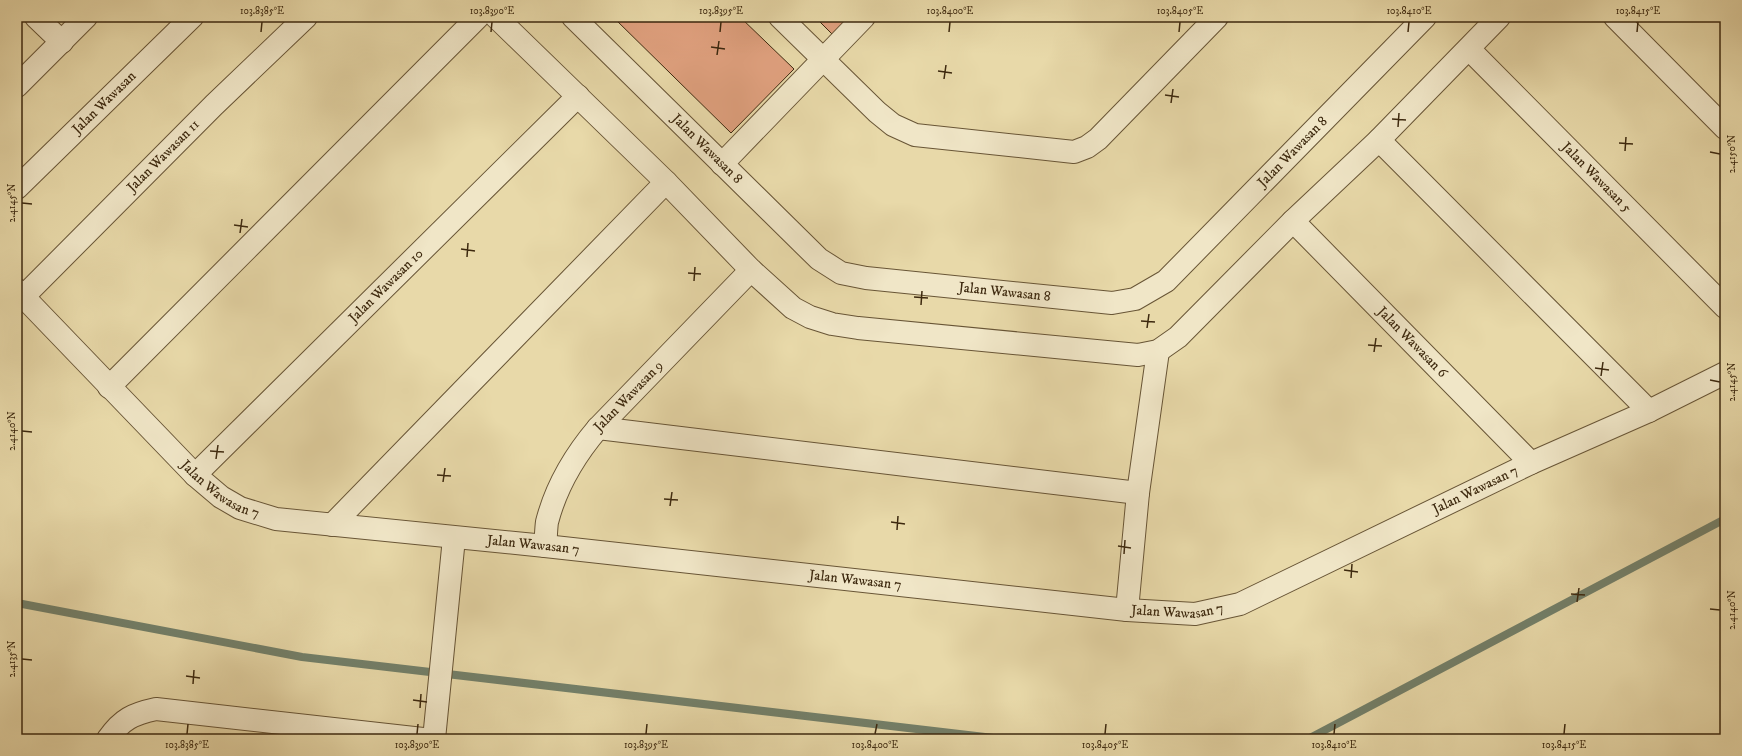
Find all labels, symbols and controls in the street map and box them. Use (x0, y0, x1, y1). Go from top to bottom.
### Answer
text: 103.8385°E (240, 5, 284, 17)
text: 103.8390°E (470, 5, 514, 17)
text: 103.8395°E (699, 5, 743, 17)
text: 103.8400°E (927, 5, 973, 17)
text: 103.8405°E (1157, 5, 1203, 17)
text: 103.8410°E (1386, 5, 1432, 17)
text: 103.8415°E (1616, 5, 1660, 17)
street label: Jalan Wawasan (67, 67, 141, 139)
street label: Jalan Wawasan 8 (666, 109, 746, 188)
street label: Jalan Wawasan 8 (1252, 113, 1332, 193)
street label: Jalan Wawasan 11 (122, 116, 204, 198)
text: 2.4150°N (1726, 135, 1738, 173)
street label: Jalan Wawasan 5 (1556, 137, 1635, 217)
text: 2.4145°N (6, 183, 18, 223)
street label: Jalan Wawasan 10 (344, 245, 427, 328)
street label: Jalan Wawasan 8 (956, 278, 1052, 306)
street label: Jalan Wawasan 6 (1372, 301, 1452, 382)
street label: Jalan Wawasan 9 (589, 357, 667, 437)
text: 2.4145°N (1726, 362, 1738, 402)
text: 2.4140°N (6, 411, 18, 451)
street label: Jalan Wawasan 7 (175, 455, 262, 522)
street label: Jalan Wawasan 7 (1428, 462, 1521, 519)
street label: Jalan Wawasan 7 (484, 531, 581, 559)
street label: Jalan Wawasan 7 (806, 566, 903, 594)
text: 2.4140°N (1726, 590, 1738, 630)
street label: Jalan Wawasan 7 (1129, 599, 1225, 623)
text: 2.4135°N (6, 640, 18, 678)
text: 103.8385°E (165, 739, 209, 751)
text: 103.8390°E (395, 739, 439, 751)
text: 103.8395°E (624, 739, 668, 751)
text: 103.8400°E (852, 739, 898, 751)
text: 103.8405°E (1082, 739, 1128, 751)
text: 103.8410°E (1311, 739, 1357, 751)
text: 103.8415°E (1542, 739, 1586, 751)

